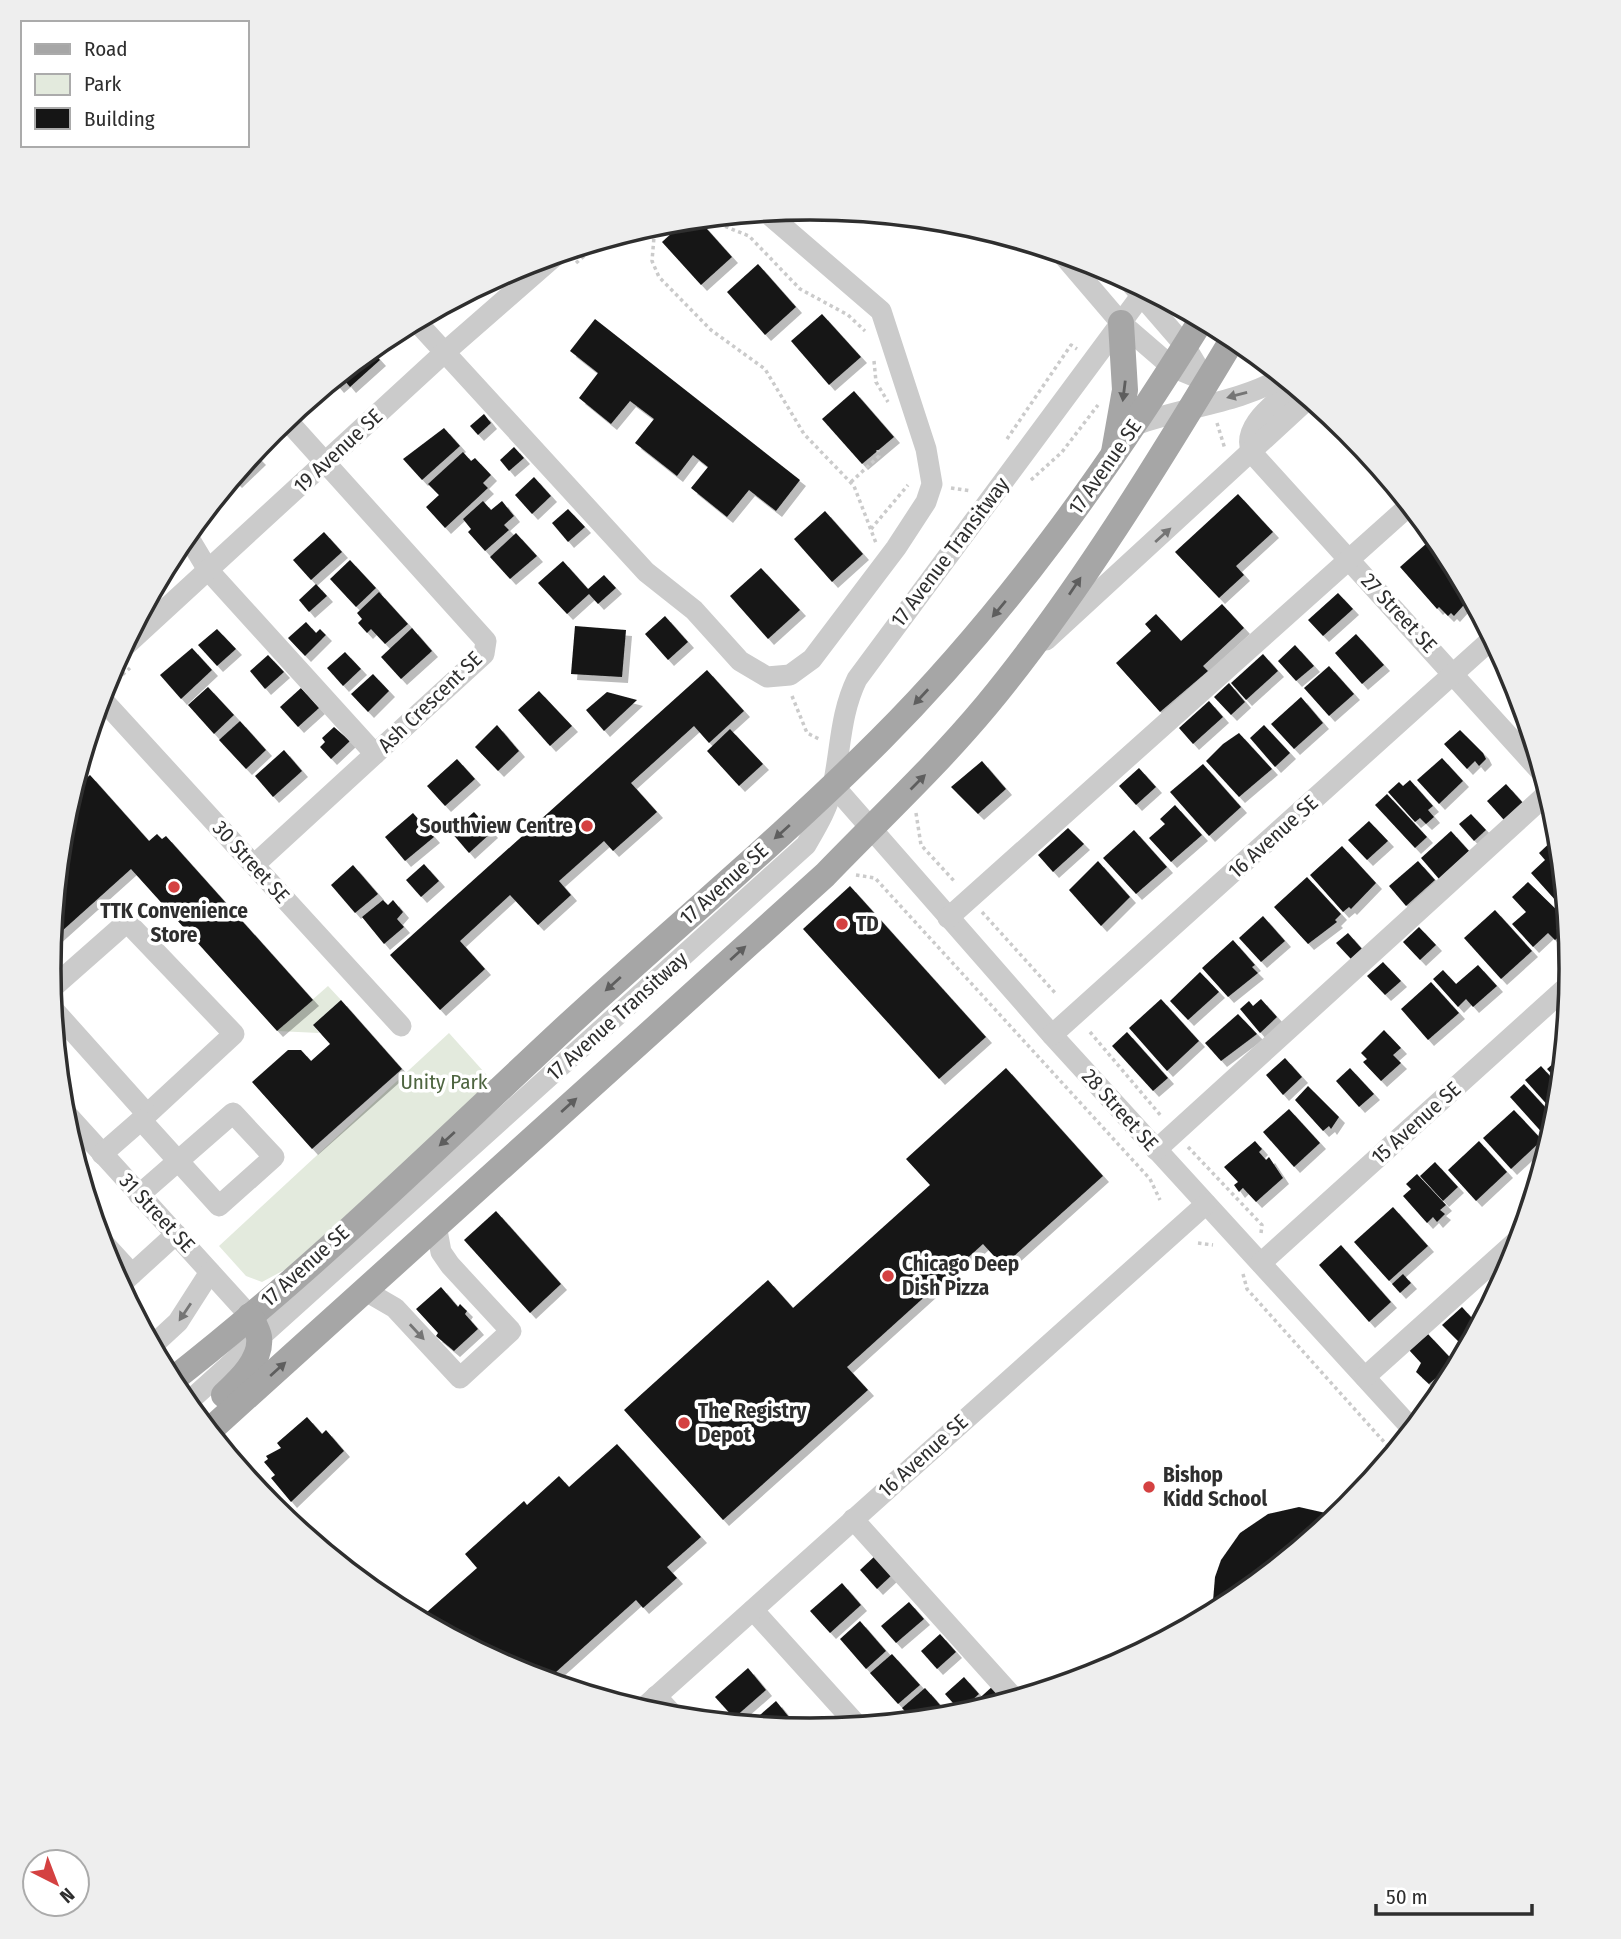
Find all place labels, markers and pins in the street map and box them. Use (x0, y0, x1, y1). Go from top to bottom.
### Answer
place label: Southview Centre (420, 813, 573, 839)
marker: Southview Centre (579, 818, 595, 834)
marker: TTK Convenience Store (166, 879, 182, 895)
place label: TTK Convenience Store (100, 898, 248, 948)
place label: TD (856, 911, 879, 937)
marker: TD (834, 916, 850, 932)
place label: Chicago Deep Dish Pizza (902, 1251, 1019, 1301)
marker: Chicago Deep Dish Pizza (880, 1268, 896, 1284)
place label: The Registry Depot (698, 1398, 808, 1448)
marker: The Registry Depot (676, 1415, 692, 1431)
place label: Bishop Kidd School (1163, 1462, 1267, 1512)
marker: Bishop Kidd School (1141, 1479, 1157, 1495)

